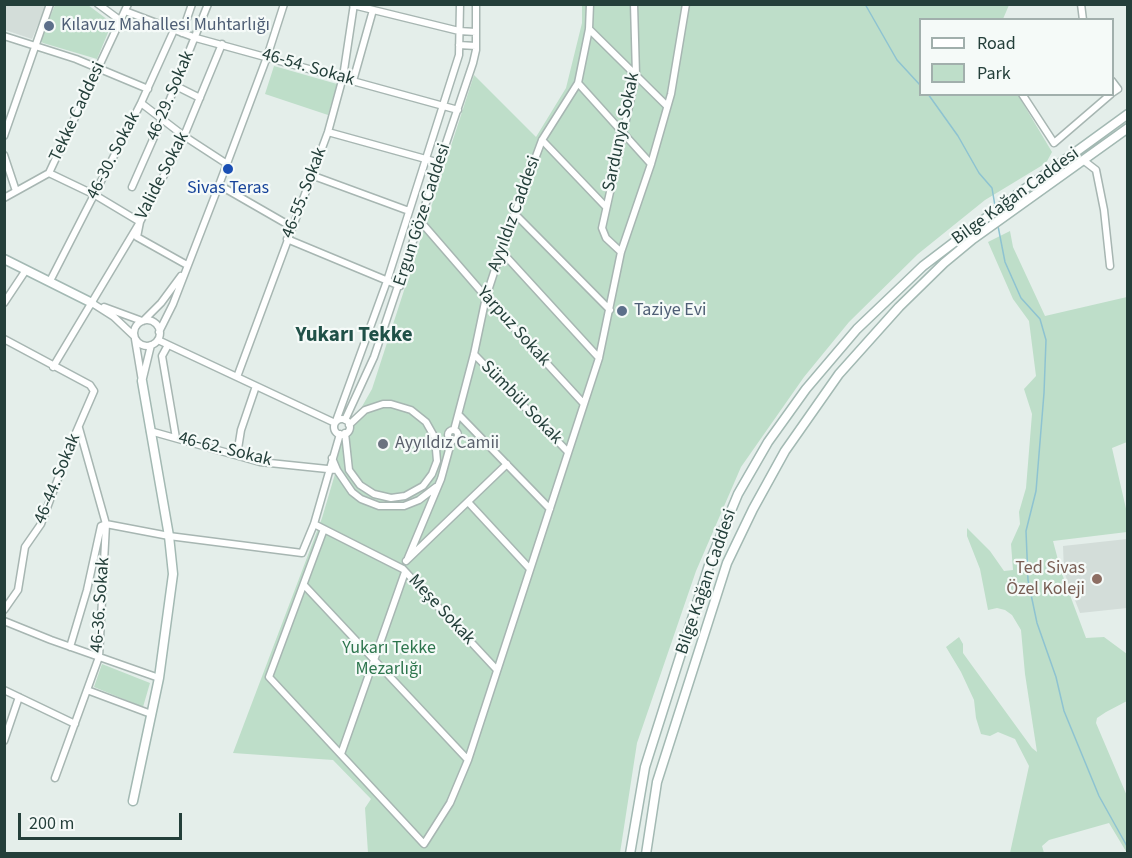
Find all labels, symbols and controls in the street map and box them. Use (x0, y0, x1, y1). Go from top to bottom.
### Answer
place label: Kılavuz Mahallesi Muhtarlığı (61, 15, 270, 37)
legend (919, 18, 1114, 96)
marker: Kılavuz Mahallesi Muhtarlığı (42, 19, 56, 33)
text: Road (977, 31, 1016, 56)
street label: 46-54. Sokak (259, 44, 357, 92)
street label: 46-29. Sokak (142, 48, 200, 144)
street label: Tekke Caddesi (45, 59, 111, 165)
text: Park (977, 61, 1011, 86)
street label: Sardunya Sokak (599, 70, 645, 194)
street label: 46-30. Sokak (83, 109, 145, 203)
street label: Valide Sokak (132, 129, 194, 223)
street label: Ergun Göze Caddesi (390, 141, 456, 289)
street label: Bilge Kağan Caddesi (948, 144, 1084, 250)
street label: 46-55. Sokak (278, 145, 332, 241)
street label: Ayyıldız Caddesi (484, 153, 546, 275)
marker: Sivas Teras (221, 162, 235, 176)
place label: Sivas Teras (187, 178, 269, 200)
street label: Yarpuz Sokak (472, 283, 554, 371)
place label: Taziye Evi (634, 300, 706, 322)
marker: Taziye Evi (615, 304, 629, 318)
district label: Yukarı Tekke (295, 323, 413, 349)
street label: Sümbül Sokak (476, 357, 566, 449)
street label: 46-62. Sokak (176, 428, 274, 472)
street label: 46-44. Sokak (30, 431, 86, 527)
place label: Ayyıldız Camii (395, 433, 499, 455)
marker: Ayyıldız Camii (376, 437, 390, 451)
street label: Bilge Kağan Caddesi (672, 507, 742, 657)
street label: 46-36. Sokak (87, 557, 115, 653)
place label: Ted Sivas Özel Koleji (1006, 558, 1085, 600)
street label: Meşe Sokak (403, 570, 479, 650)
marker: Ted Sivas Özel Koleji (1090, 572, 1104, 586)
park label: Yukarı Tekke Mezarlığı (342, 638, 436, 680)
scale bar (21, 801, 184, 839)
text: 200 m (29, 811, 74, 836)

